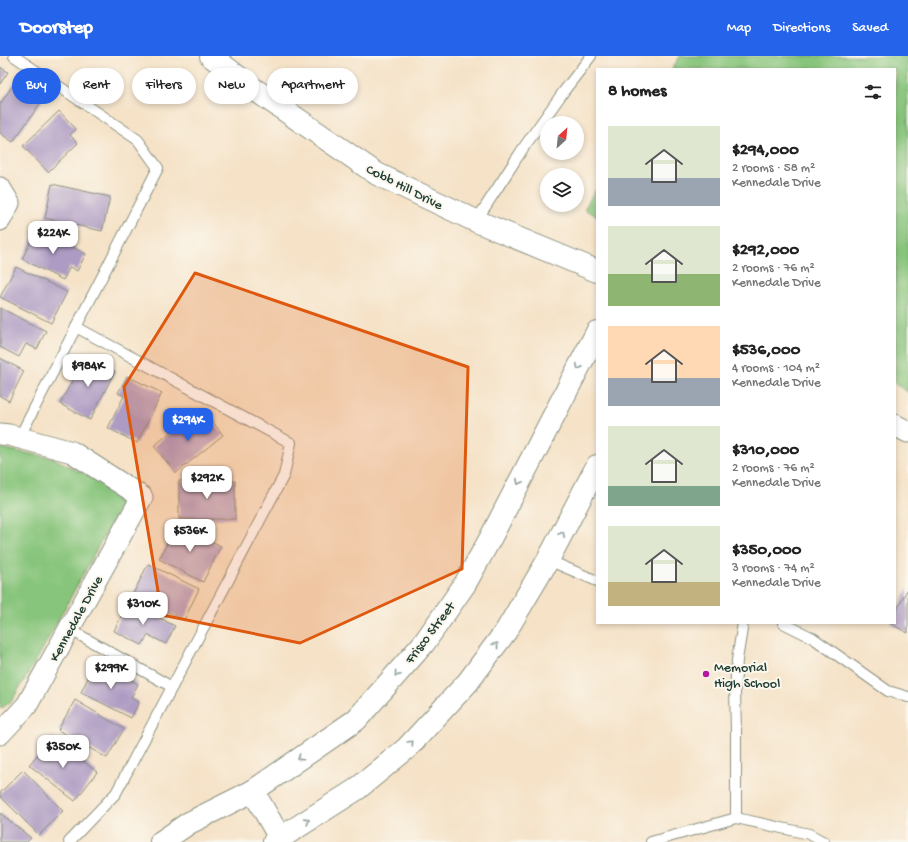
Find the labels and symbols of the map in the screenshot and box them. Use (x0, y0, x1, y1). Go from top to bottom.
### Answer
north arrow (540, 116, 584, 160)
street label: Cobb Hill Drive (363, 162, 446, 215)
pin: $224K (25, 221, 81, 255)
pin: $984K (60, 354, 116, 388)
one-way arrow (576, 362, 584, 370)
pin: $294K (160, 408, 216, 442)
pin: $292K (179, 466, 235, 500)
one-way arrow (517, 478, 524, 485)
pin: $536K (162, 519, 218, 553)
one-way arrow (557, 531, 565, 538)
street label: Kennedale Drive (47, 573, 108, 665)
pin: $310K (115, 592, 171, 626)
street label: Frisco Street (402, 598, 461, 669)
one-way arrow (491, 643, 498, 650)
pin: $299K (83, 656, 139, 690)
place label: Memorial High School (714, 660, 780, 693)
one-way arrow (395, 669, 402, 676)
marker: Memorial High School (701, 669, 711, 679)
pin: $350K (35, 735, 91, 769)
one-way arrow (406, 740, 413, 748)
one-way arrow (297, 754, 304, 761)
one-way arrow (303, 818, 310, 826)

